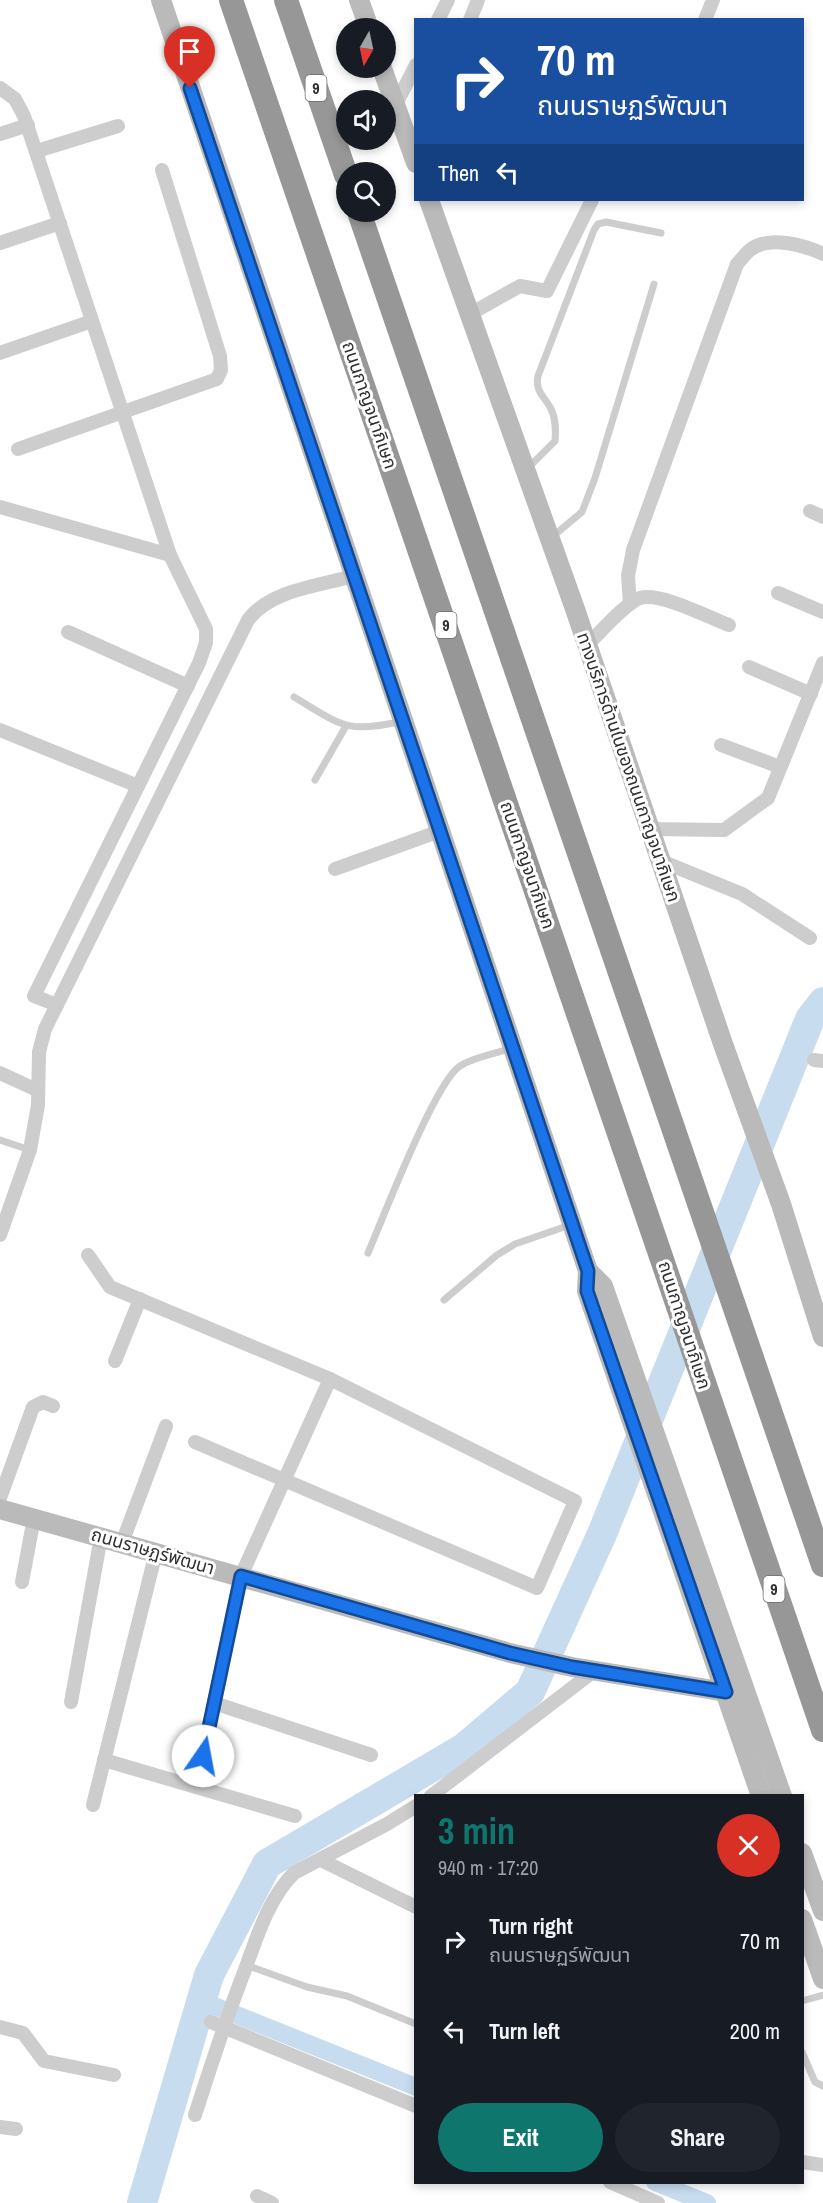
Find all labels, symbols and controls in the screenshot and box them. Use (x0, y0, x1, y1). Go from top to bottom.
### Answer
north arrow (336, 18, 396, 78)
map controls (336, 18, 396, 222)
pin (164, 26, 215, 88)
text: 70 m (537, 32, 616, 88)
icon: arrive (173, 35, 206, 68)
icon: right (438, 42, 516, 120)
road number: 9 (306, 75, 326, 101)
text: ถนนราษฏร์พัฒนา (537, 87, 728, 123)
button: sound (336, 90, 396, 150)
icon: left (491, 156, 524, 189)
text: Then (438, 158, 479, 188)
button: search (336, 162, 396, 222)
street label: ถนนกาญจนาภิเษก (336, 338, 404, 472)
road number: 9 (436, 612, 456, 638)
street label: ทางบริการด้านในของถนนกาญจนาภิเษก (571, 629, 687, 905)
street label: ถนนกาญจนาภิเษก (494, 798, 562, 932)
street label: ถนนกาญจนาภิเษก (652, 1258, 718, 1392)
street label: ถนนราษฏร์พัฒนา (88, 1521, 218, 1581)
road number: 9 (764, 1576, 784, 1602)
position arrow (171, 1724, 235, 1788)
text: 3 min (438, 1807, 515, 1855)
button: close (717, 1814, 780, 1877)
text: 940 m · 17:20 (438, 1854, 538, 1881)
text: Turn right (489, 1911, 573, 1941)
icon: right (438, 1925, 471, 1958)
text: 70 m (740, 1926, 780, 1956)
text: ถนนราษฏร์พัฒนา (489, 1941, 630, 1968)
icon: left (438, 2015, 471, 2048)
text: Turn left (489, 2016, 560, 2046)
text: 200 m (730, 2016, 780, 2046)
button: Exit (438, 2103, 603, 2172)
button: Share (615, 2103, 780, 2172)

